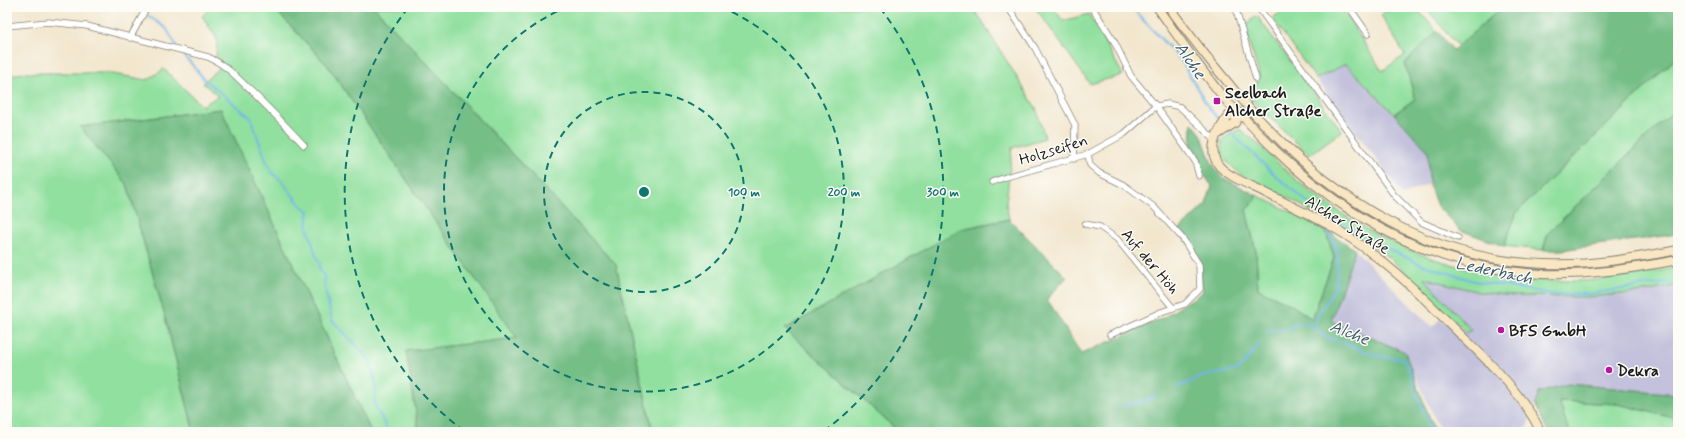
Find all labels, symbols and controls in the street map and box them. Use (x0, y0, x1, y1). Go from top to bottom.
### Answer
water label: Alche (1170, 38, 1211, 84)
place label: Seelbach Alcher Straße (1225, 83, 1321, 122)
marker: Seelbach Alcher Straße (1212, 96, 1222, 106)
street label: Holzseifen (1016, 130, 1090, 171)
centre of rings (637, 185, 651, 199)
text: 100 m (728, 185, 761, 201)
text: 200 m (828, 185, 861, 201)
text: 300 m (927, 185, 960, 201)
street label: Alcher Straße (1301, 191, 1394, 260)
street label: Auf der Höh (1116, 225, 1184, 299)
water label: Lederbach (1453, 252, 1535, 290)
water label: Alche (1327, 315, 1373, 351)
place label: BFS GmbH (1509, 321, 1587, 342)
marker: BFS GmbH (1496, 325, 1506, 335)
place label: Dekra (1617, 361, 1659, 382)
marker: Dekra (1604, 365, 1614, 375)

